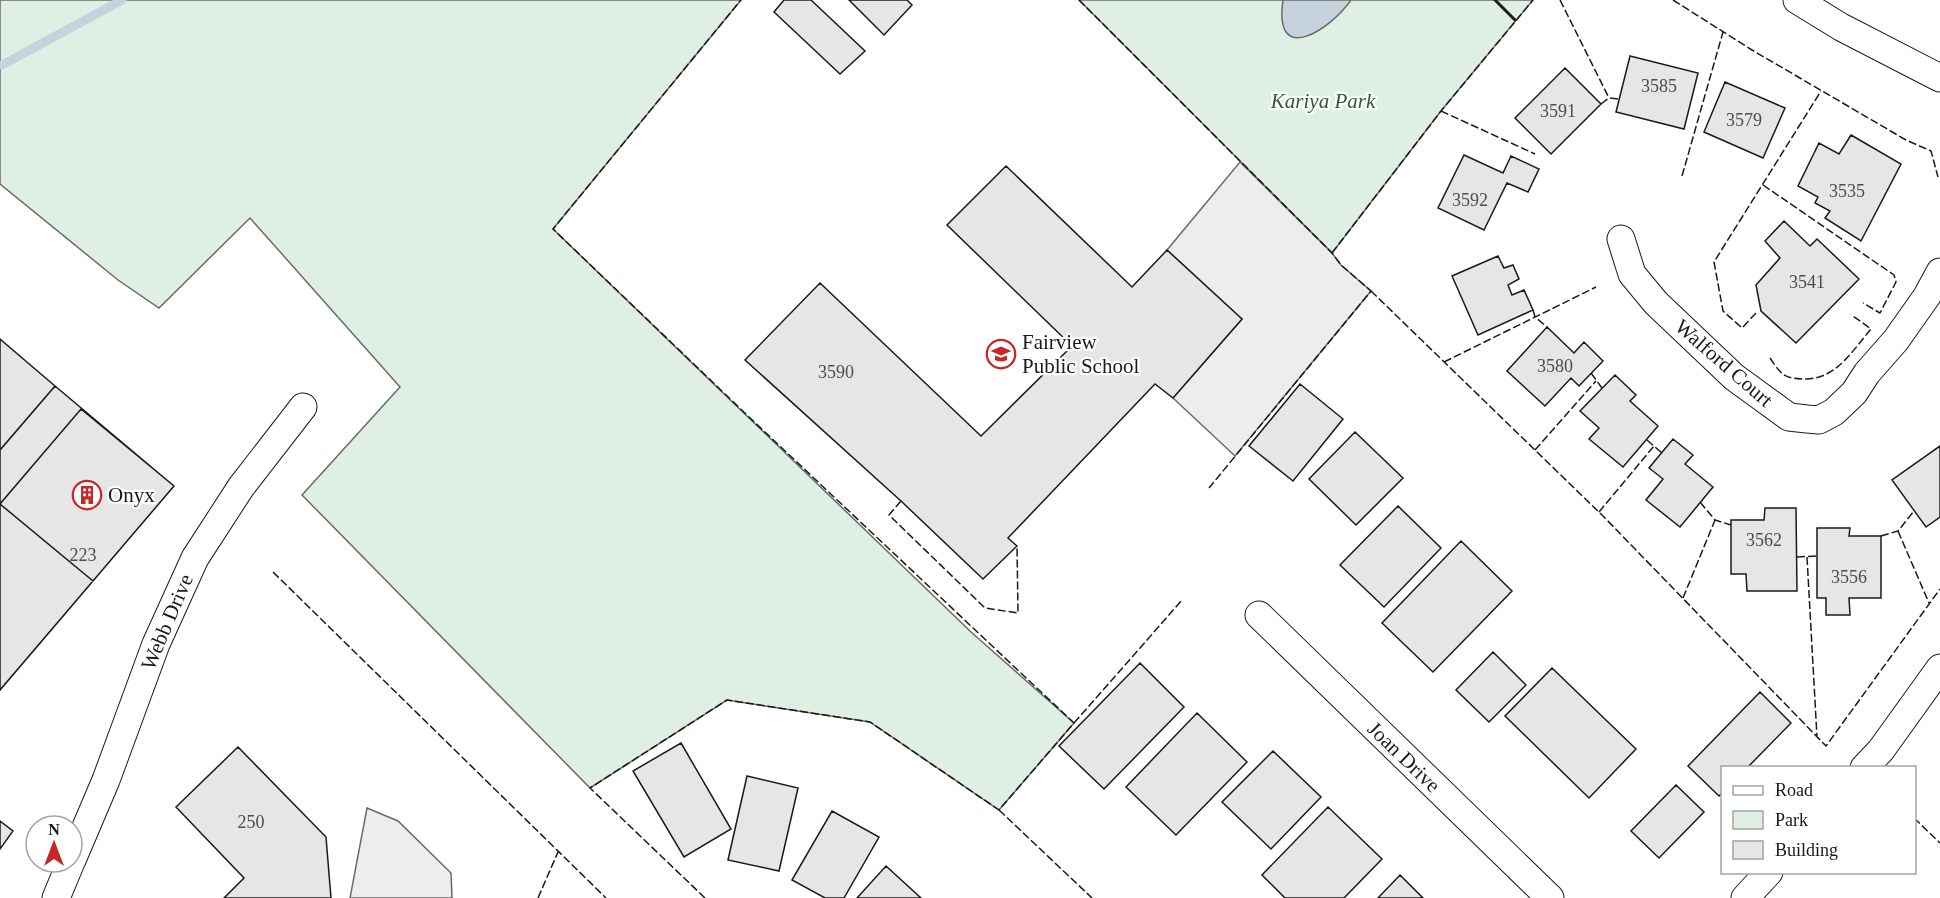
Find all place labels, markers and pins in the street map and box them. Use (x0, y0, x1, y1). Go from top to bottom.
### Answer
place label: Fairview Public School (1022, 330, 1139, 378)
school or university icon: Fairview Public School (985, 338, 1017, 370)
building icon: Onyx (71, 479, 103, 511)
place label: Onyx (108, 483, 155, 507)

